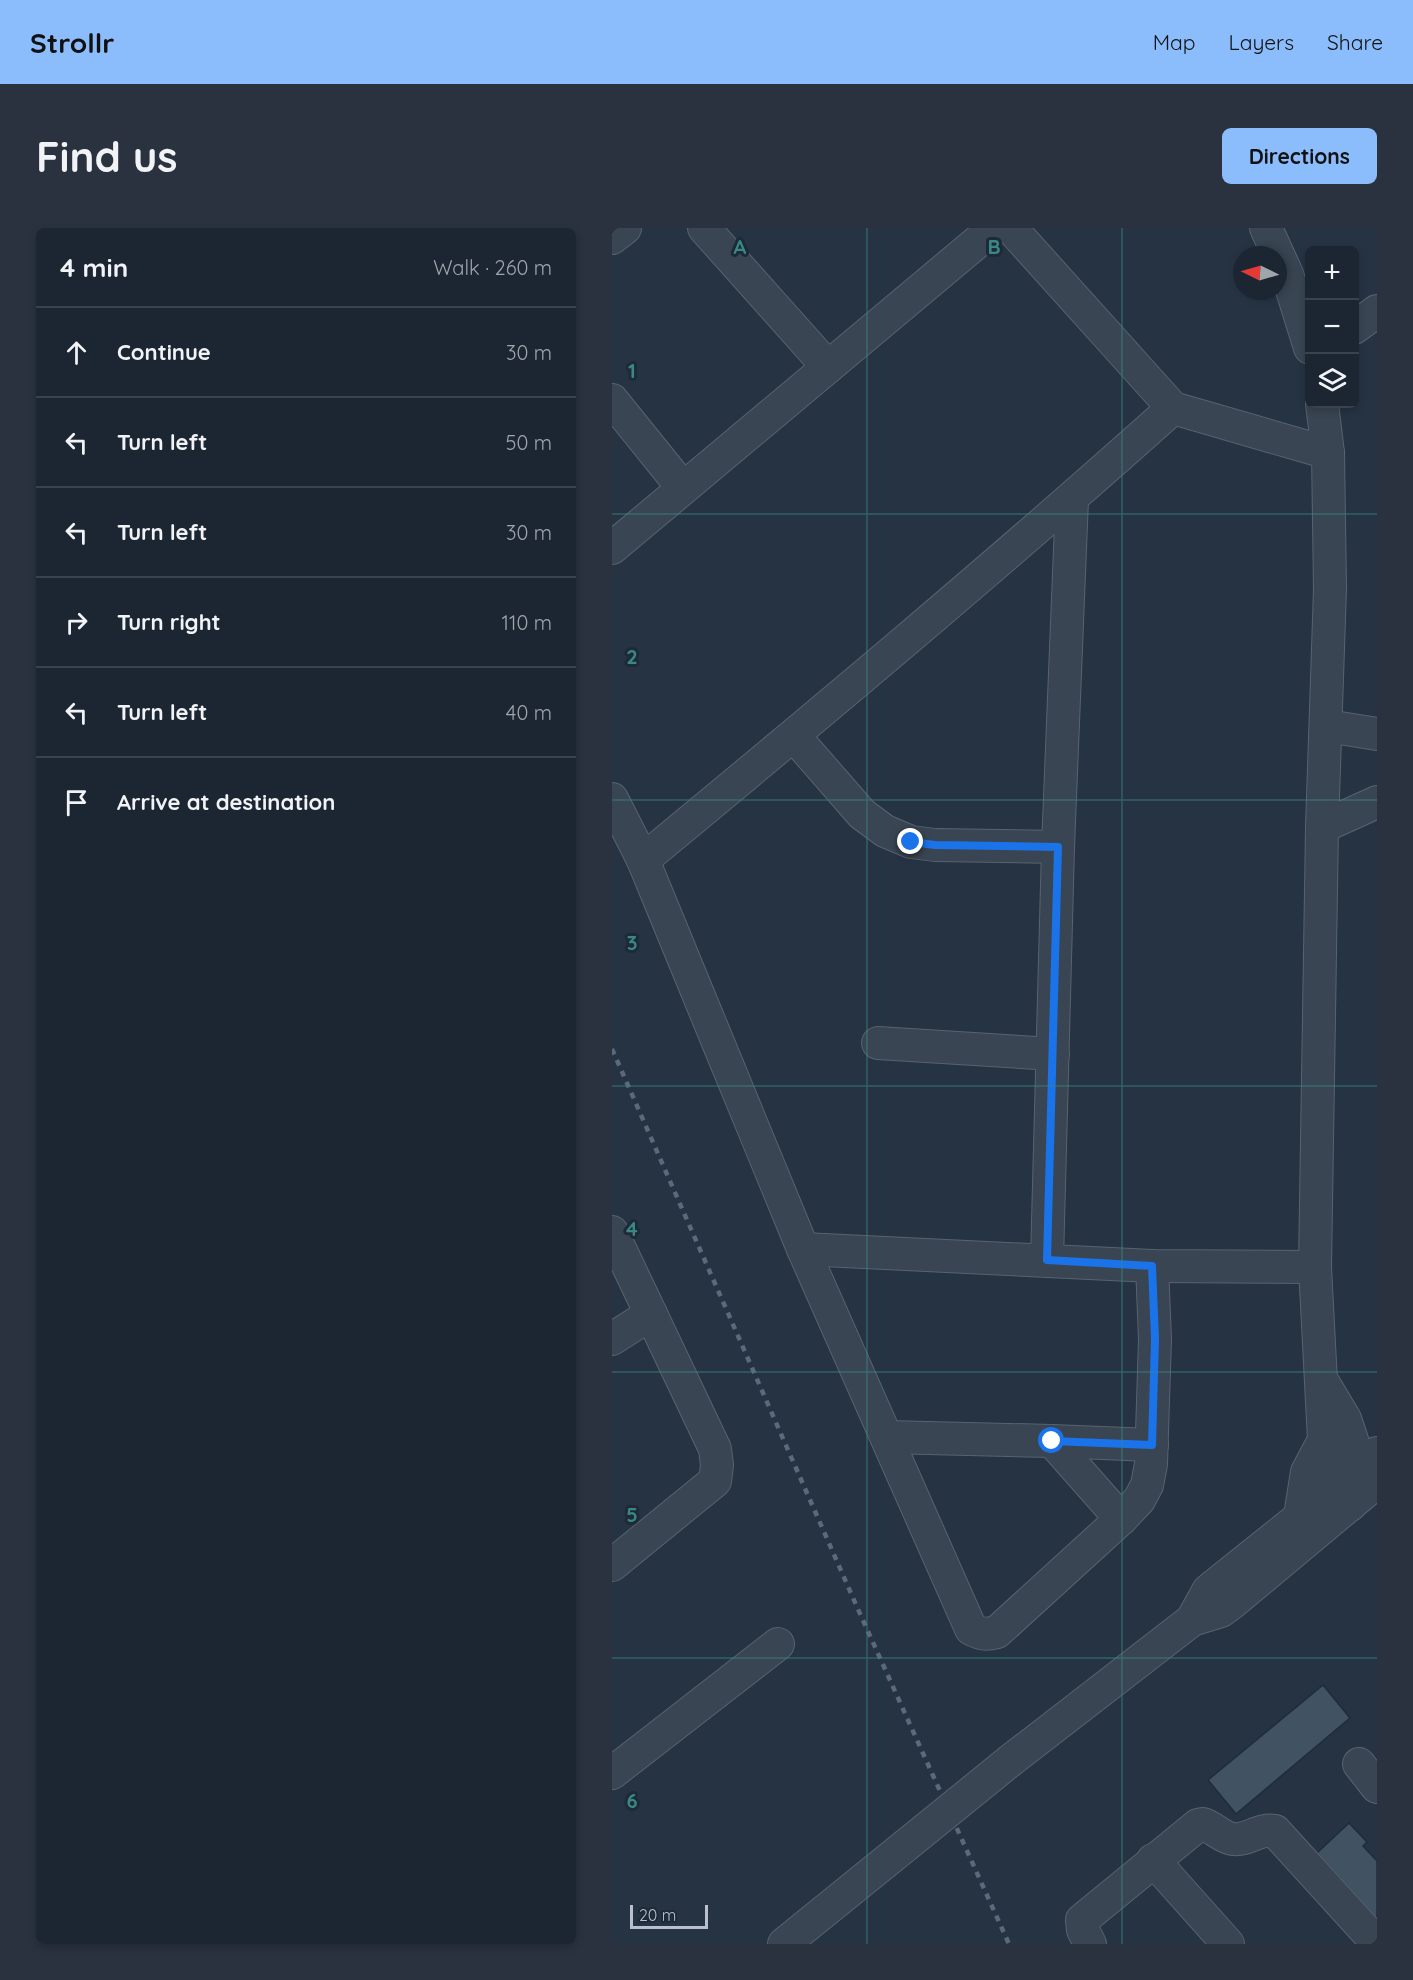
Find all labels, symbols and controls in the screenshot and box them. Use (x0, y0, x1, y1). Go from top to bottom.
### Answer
text: Strollr (30, 25, 114, 60)
text: Map (1153, 29, 1196, 55)
text: Layers (1229, 29, 1294, 55)
text: Share (1327, 29, 1383, 55)
button: Directions (1222, 128, 1377, 184)
text: Find us (36, 130, 178, 183)
text: A (734, 234, 747, 259)
text: B (987, 234, 1001, 259)
north arrow (1233, 246, 1287, 300)
map controls (1305, 246, 1359, 408)
button: + (1305, 246, 1359, 300)
text: 4 min (60, 251, 128, 284)
text: Walk · 260 m (433, 255, 552, 280)
button: − (1305, 300, 1359, 354)
icon: ahead (60, 336, 93, 369)
text: Continue (117, 338, 211, 366)
text: 30 m (506, 340, 552, 365)
button: layers (1305, 354, 1359, 408)
text: 1 (628, 358, 636, 383)
icon: left (60, 426, 93, 459)
text: Turn left (117, 428, 207, 456)
text: 50 m (506, 430, 552, 455)
icon: left (60, 516, 93, 549)
text: Turn left (117, 518, 207, 546)
text: 30 m (506, 520, 552, 545)
icon: right (60, 606, 93, 639)
text: Turn right (117, 608, 221, 636)
text: 110 m (502, 610, 552, 635)
text: 2 (626, 644, 638, 669)
icon: left (60, 696, 93, 729)
text: Turn left (117, 698, 207, 726)
text: 40 m (506, 700, 552, 725)
icon: arrive (60, 786, 93, 819)
text: Arrive at destination (117, 788, 335, 816)
route end (897, 828, 923, 854)
text: 3 (627, 930, 637, 955)
text: 4 (626, 1216, 638, 1241)
route start (1038, 1427, 1064, 1453)
text: 5 (626, 1502, 638, 1527)
text: 6 (626, 1788, 638, 1813)
scale bar (630, 1902, 708, 1930)
text: 20 m (639, 1905, 676, 1925)

